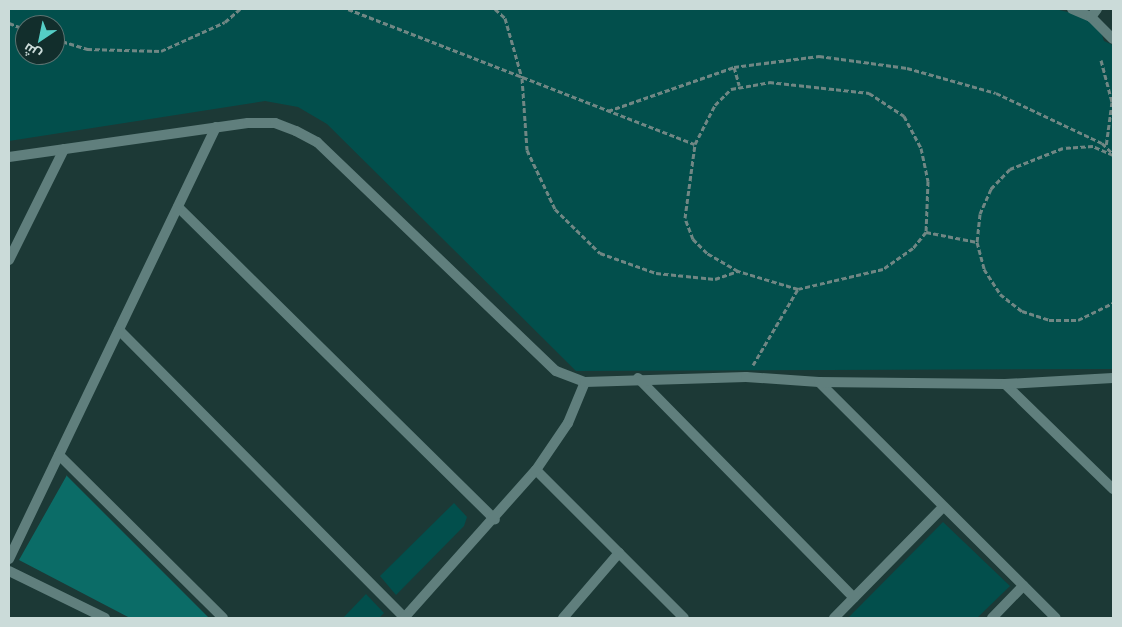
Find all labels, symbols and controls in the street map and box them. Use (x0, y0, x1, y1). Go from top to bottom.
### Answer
north arrow (15, 15, 65, 65)
text: ش (20, 40, 44, 63)

